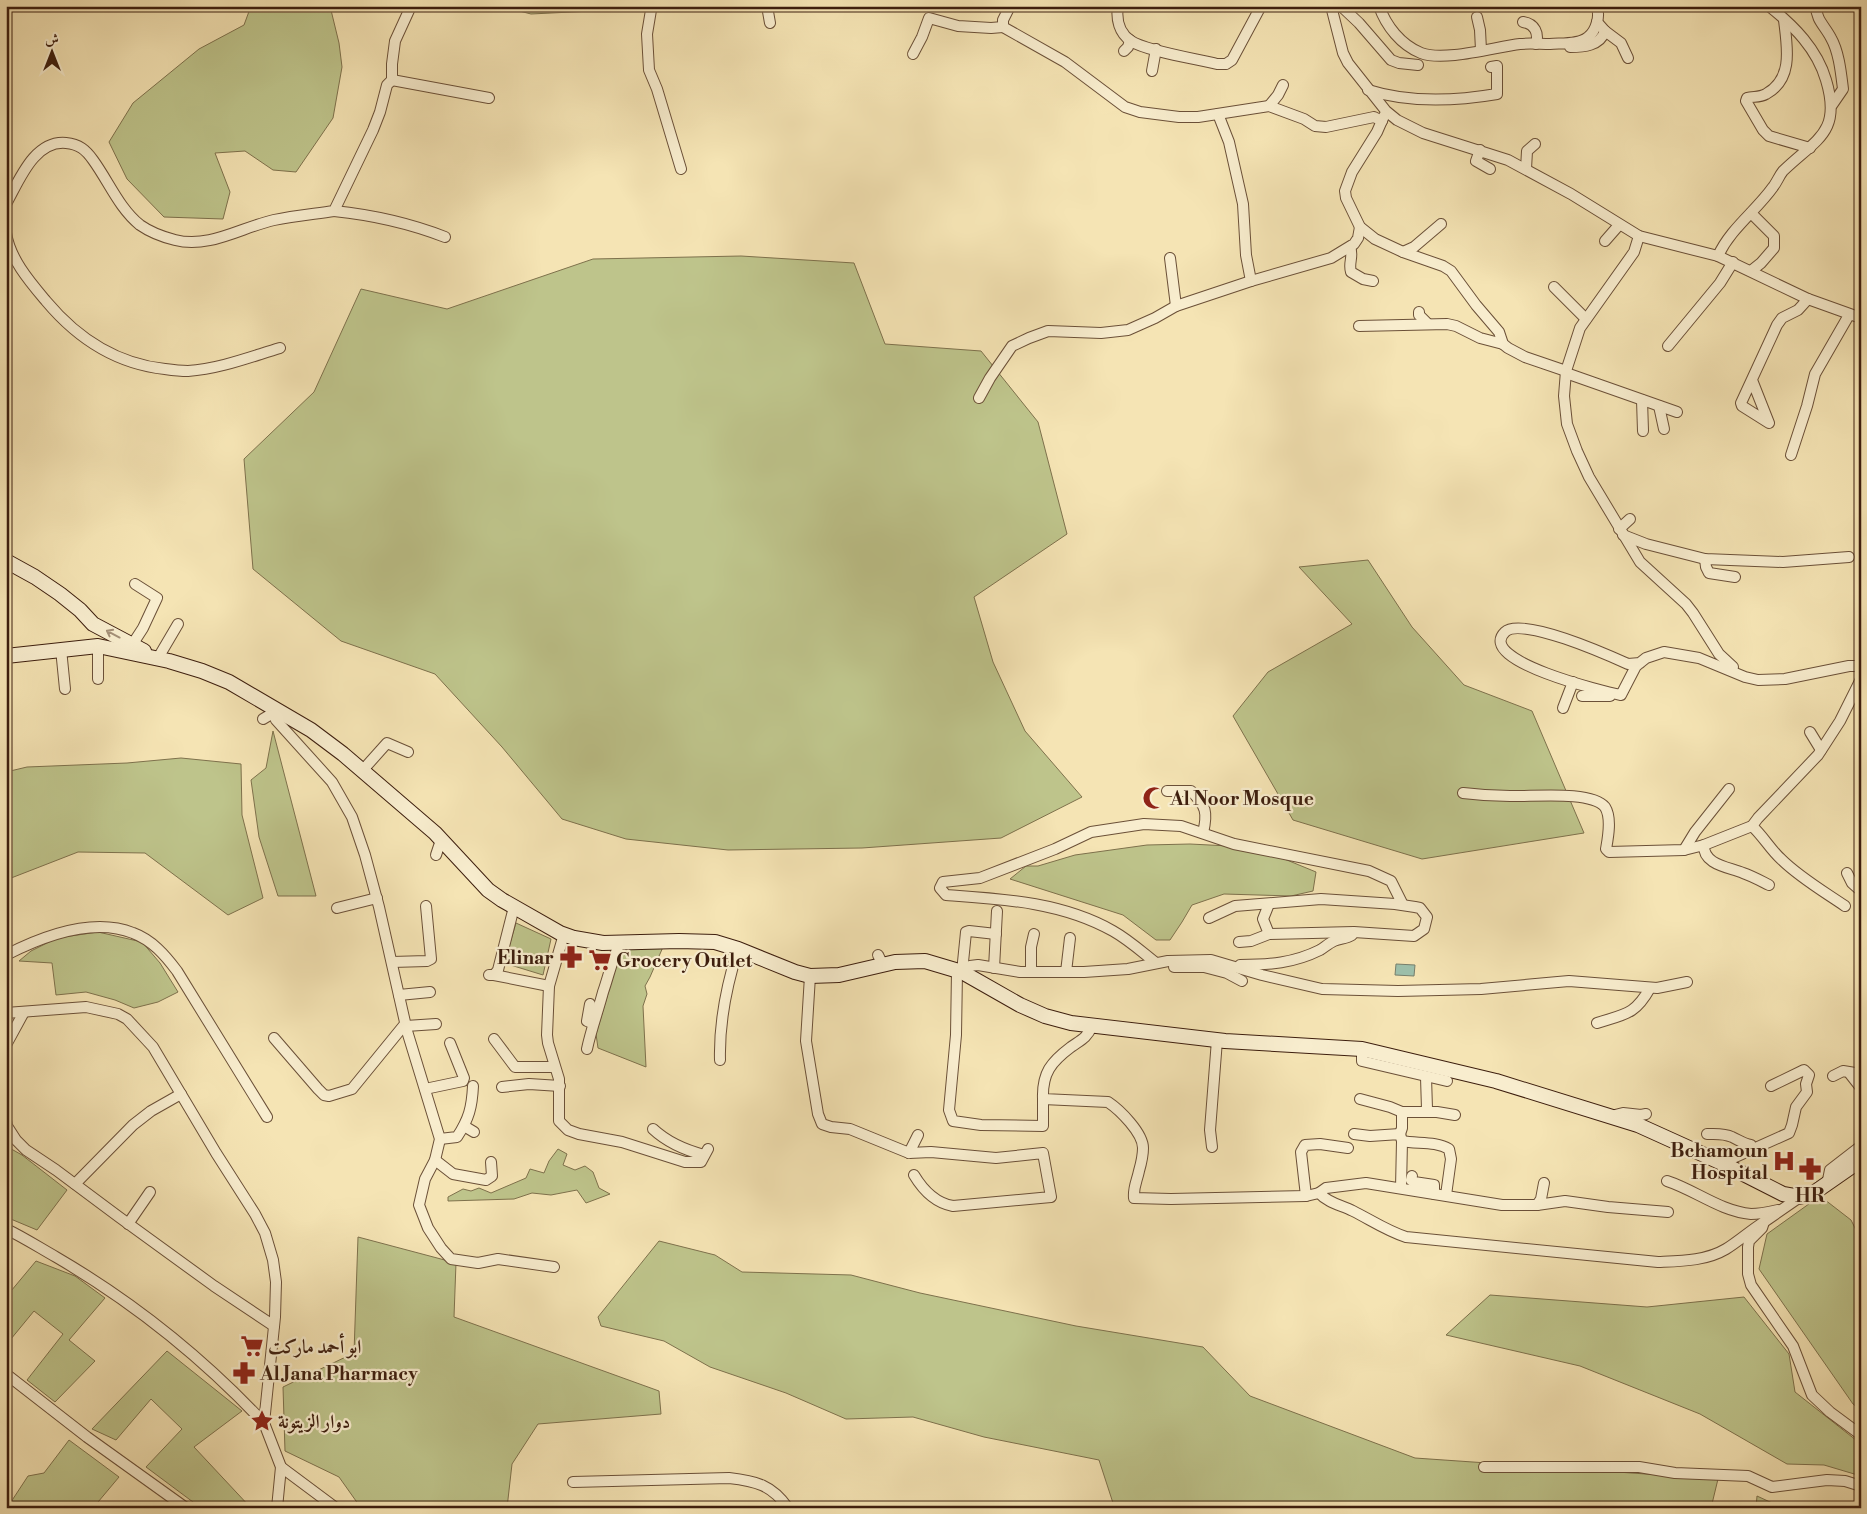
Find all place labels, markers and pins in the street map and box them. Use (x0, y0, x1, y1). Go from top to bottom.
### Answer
mosque icon: Al Noor Mosque (1141, 785, 1167, 811)
place label: Al Noor Mosque (1169, 787, 1314, 811)
pharmacy icon: Elinar (558, 944, 584, 970)
place label: Elinar (497, 946, 554, 970)
supermarket icon: Grocery Outlet (587, 947, 613, 973)
place label: Grocery Outlet (616, 949, 753, 973)
place label: Bchamoun Hospital (1670, 1139, 1768, 1185)
hospital icon: Bchamoun Hospital (1771, 1148, 1797, 1174)
pharmacy icon: HR (1797, 1156, 1823, 1182)
place label: HR (1795, 1184, 1826, 1208)
supermarket icon: ابو أحمد ماركت (239, 1333, 265, 1359)
place label: ابو أحمد ماركت (268, 1333, 361, 1359)
pharmacy icon: Al Jana Pharmacy (231, 1360, 257, 1386)
place label: Al Jana Pharmacy (259, 1362, 418, 1386)
place icon: دوار الزيتونة (249, 1408, 275, 1434)
place label: دوار الزيتونة (278, 1410, 350, 1434)

